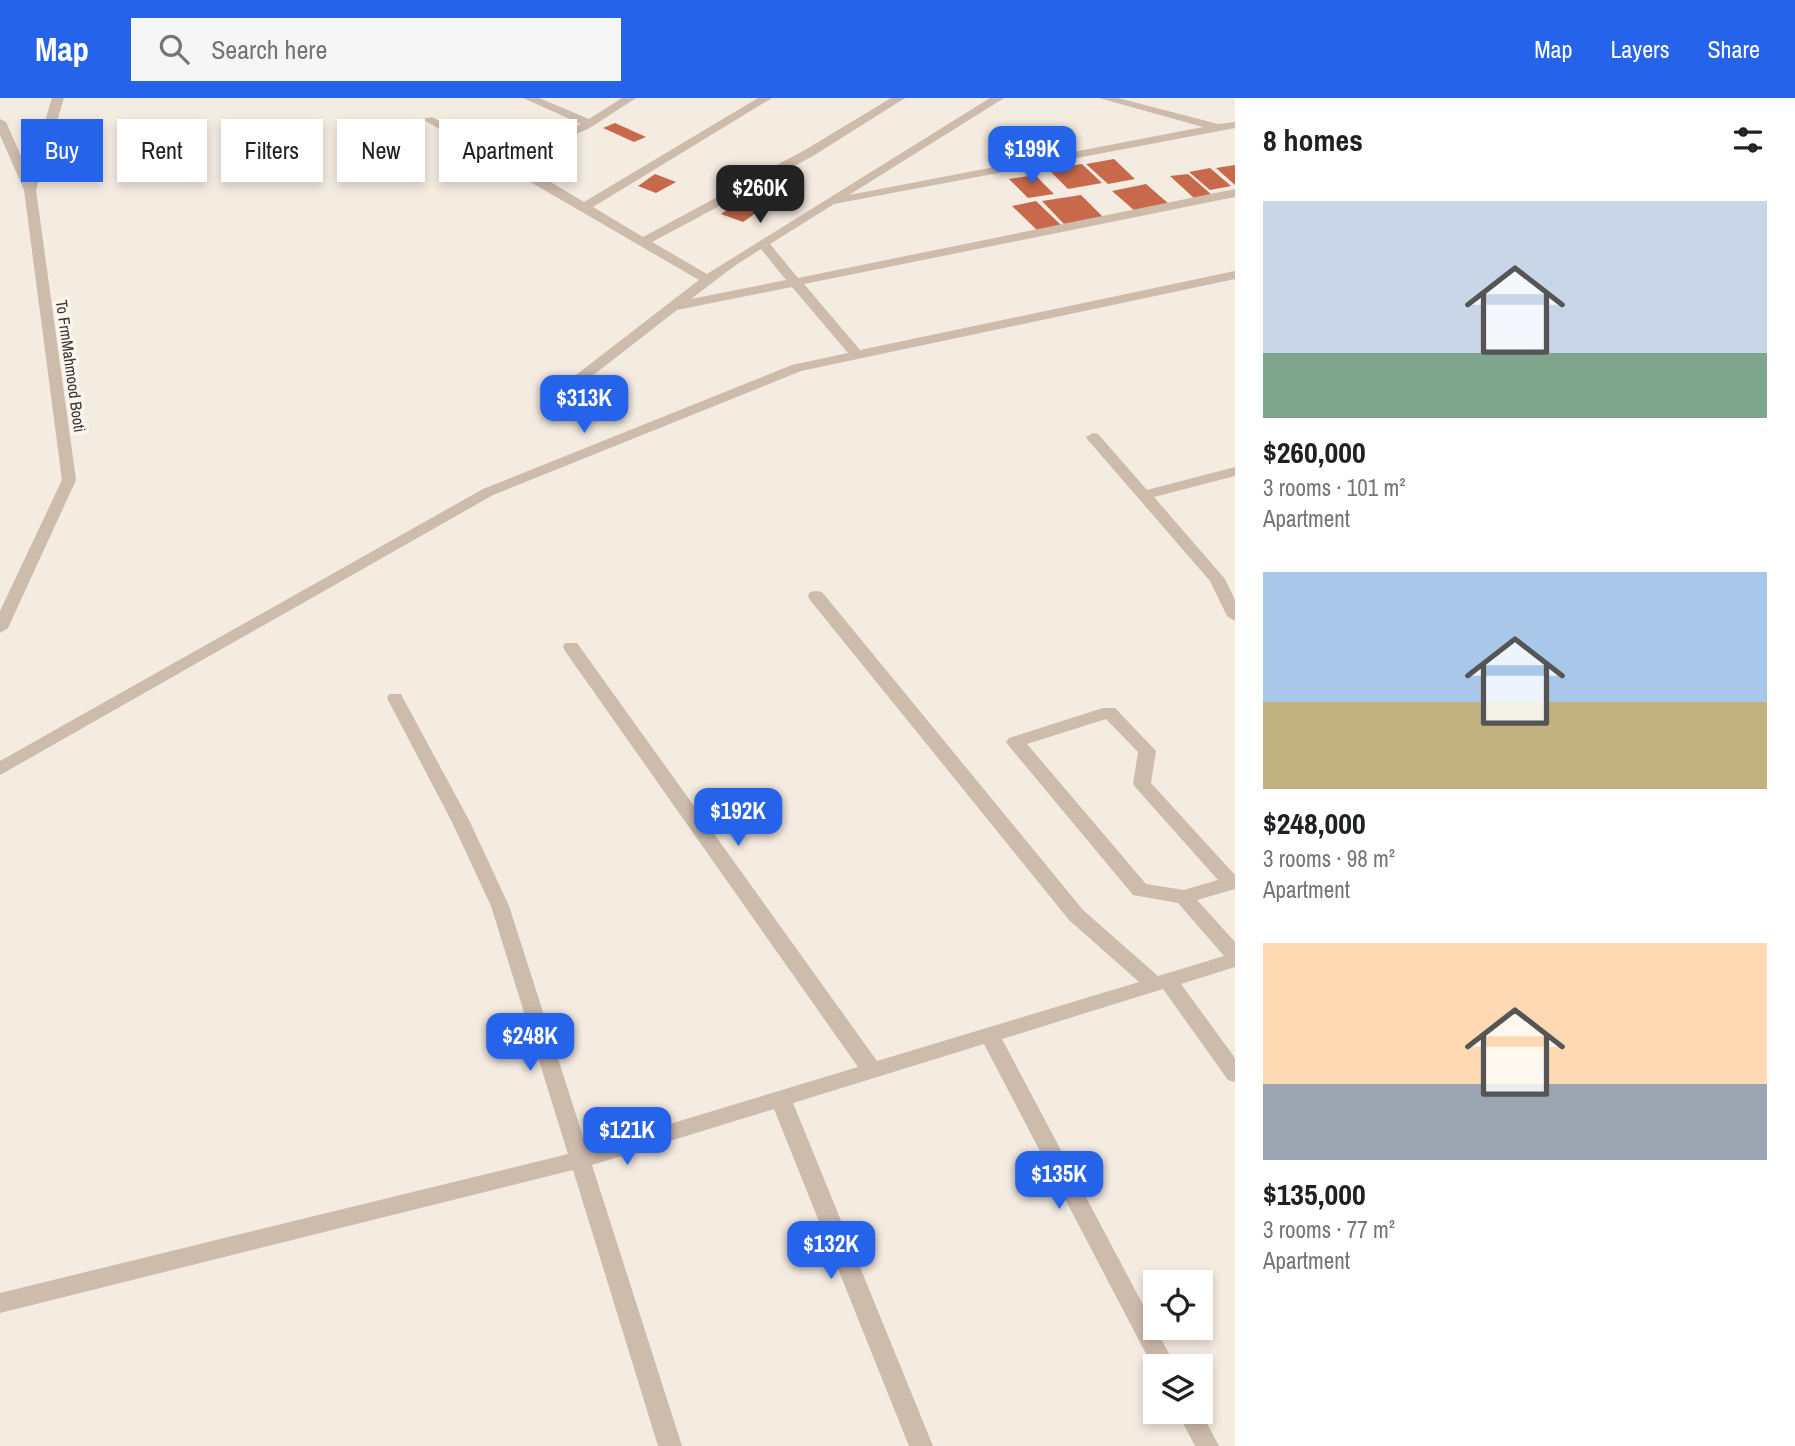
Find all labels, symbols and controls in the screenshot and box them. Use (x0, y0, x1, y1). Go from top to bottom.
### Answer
search box (131, 18, 621, 81)
text: Map (35, 27, 89, 71)
icon: search (155, 30, 193, 68)
text: Search here (211, 32, 327, 67)
text: Map (1534, 33, 1572, 65)
text: Layers (1610, 33, 1669, 65)
text: Share (1707, 33, 1760, 65)
chip: Buy (21, 119, 103, 182)
chip: Rent (117, 119, 207, 182)
chip: Filters (221, 119, 323, 182)
chip: New (337, 119, 425, 182)
chip: Apartment (439, 119, 577, 182)
text: 8 homes (1263, 120, 1363, 160)
icon: filters (1729, 121, 1767, 159)
pin: $199K (983, 126, 1081, 186)
text: $199K (1004, 133, 1060, 164)
pin: $260K (711, 166, 809, 225)
text: $260K (732, 172, 788, 203)
icon: home (1452, 247, 1578, 373)
street label: To FrmMahmood Booti (51, 298, 91, 434)
pin: $313K (535, 376, 633, 435)
text: $313K (556, 382, 612, 413)
text: $260,000 (1263, 432, 1366, 472)
text: 3 rooms · 101 m² (1263, 472, 1406, 503)
text: Apartment (1263, 503, 1350, 534)
icon: home (1452, 618, 1578, 744)
pin: $192K (689, 788, 787, 848)
text: $192K (710, 795, 766, 826)
text: $248,000 (1263, 803, 1366, 843)
text: 3 rooms · 98 m² (1263, 843, 1395, 874)
text: Apartment (1263, 874, 1350, 905)
icon: home (1452, 989, 1578, 1115)
pin: $248K (481, 1014, 579, 1073)
text: $248K (502, 1020, 558, 1051)
pin: $121K (578, 1108, 676, 1167)
text: $121K (599, 1114, 655, 1145)
pin: $135K (1010, 1152, 1108, 1211)
text: $135K (1031, 1158, 1087, 1189)
text: $135,000 (1263, 1174, 1366, 1214)
text: 3 rooms · 77 m² (1263, 1214, 1395, 1245)
pin: $132K (782, 1222, 880, 1281)
text: $132K (803, 1228, 859, 1259)
text: Apartment (1263, 1245, 1350, 1276)
map controls (1143, 1270, 1213, 1424)
button: locate (1143, 1270, 1213, 1340)
button: layers (1143, 1354, 1213, 1424)

